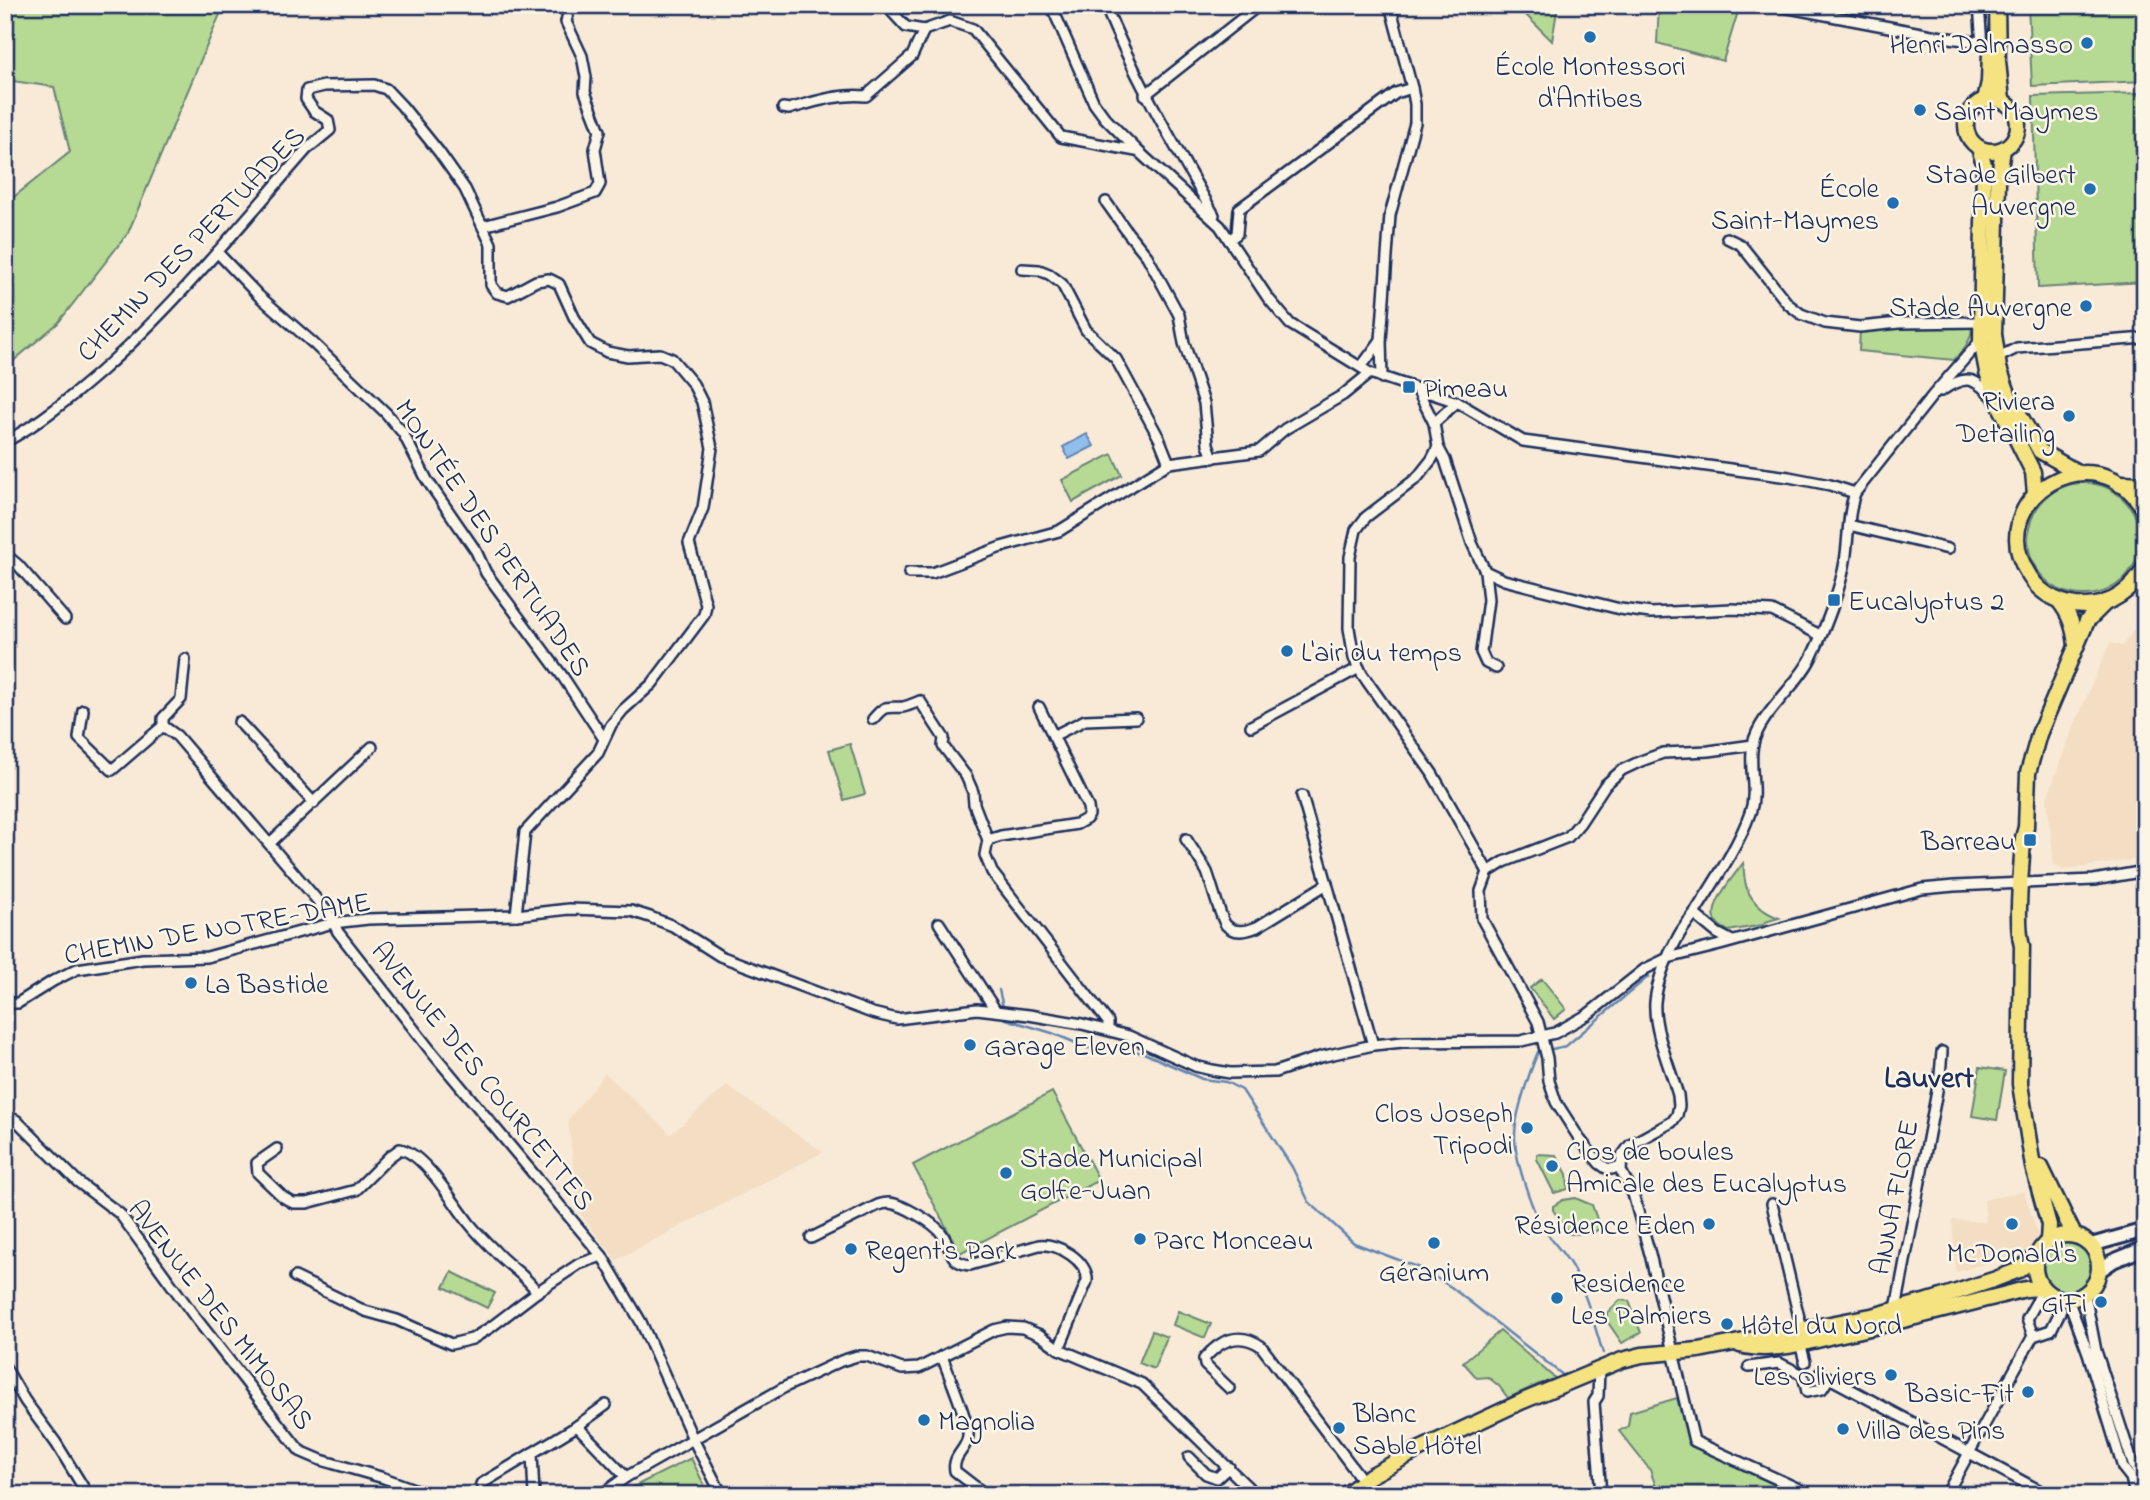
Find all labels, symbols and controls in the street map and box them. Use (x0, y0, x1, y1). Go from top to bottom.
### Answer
place label: Henri Dalmasso (1889, 26, 2073, 67)
marker: École Montessori d'Antibes (1582, 29, 1598, 45)
marker: Henri Dalmasso (2079, 35, 2095, 51)
place label: École Montessori d'Antibes (1494, 48, 1686, 121)
place label: Saint Maymes (1934, 93, 2099, 134)
marker: Saint Maymes (1912, 102, 1928, 118)
street label: CHEMIN DES PERTUADES (69, 118, 316, 373)
place label: Stade Gilbert Auvergne (1925, 156, 2076, 229)
place label: École Saint-Maymes (1711, 170, 1879, 243)
marker: Stade Gilbert Auvergne (2082, 181, 2098, 197)
marker: École Saint-Maymes (1885, 195, 1901, 211)
place label: Stade Auvergne (1889, 289, 2072, 330)
marker: Stade Auvergne (2078, 298, 2094, 314)
place label: Pimeau (1423, 370, 1508, 411)
marker: Pimeau (1401, 379, 1417, 395)
place label: Riviera Detailing (1955, 383, 2055, 456)
street label: MONTÉE DES PERTUADES (383, 392, 600, 686)
marker: Riviera Detailing (2061, 408, 2077, 424)
place label: Eucalyptus 2 (1848, 583, 2005, 624)
marker: Eucalyptus 2 (1826, 592, 1842, 608)
place label: L'air du temps (1301, 634, 1462, 675)
marker: L'air du temps (1279, 643, 1295, 659)
place label: Barreau (1920, 823, 2016, 864)
marker: Barreau (2022, 832, 2038, 848)
street label: CHEMIN DE NOTRE-DAME (61, 883, 374, 978)
street label: AVENUE DES COURCETTES (360, 934, 603, 1221)
place label: La Bastide (205, 966, 329, 1007)
marker: La Bastide (183, 975, 199, 991)
place label: Garage Eleven (984, 1028, 1145, 1069)
marker: Garage Eleven (962, 1037, 978, 1053)
district label: Lauvert (1884, 1058, 1975, 1102)
place label: Clos Joseph Tripodi (1374, 1095, 1513, 1168)
street label: ANNA FLORE (1861, 1117, 1932, 1279)
marker: Clos Joseph Tripodi (1519, 1120, 1535, 1136)
place label: Clos de boules Amicale des Eucalyptus (1566, 1133, 1847, 1206)
place label: Stade Municipal Golfe-Juan (1020, 1140, 1202, 1213)
marker: Clos de boules Amicale des Eucalyptus (1544, 1158, 1560, 1174)
marker: Stade Municipal Golfe-Juan (998, 1165, 1014, 1181)
street label: AVENUE DES MIMOSAS (116, 1192, 322, 1440)
place label: Résidence Eden (1515, 1207, 1695, 1248)
marker: Résidence Eden (1701, 1216, 1717, 1232)
marker: McDonald's (2004, 1216, 2020, 1232)
place label: Parc Monceau (1154, 1222, 1313, 1263)
marker: Parc Monceau (1132, 1231, 1148, 1247)
place label: Regent's Park (865, 1232, 1017, 1273)
marker: Géranium (1426, 1235, 1442, 1251)
place label: McDonald's (1946, 1235, 2078, 1276)
marker: Regent's Park (843, 1241, 859, 1257)
place label: Géranium (1379, 1254, 1489, 1295)
place label: Residence Les Palmiers (1571, 1265, 1712, 1338)
place label: GiFi (2041, 1285, 2087, 1326)
marker: Residence Les Palmiers (1549, 1290, 1565, 1306)
marker: GiFi (2093, 1294, 2109, 1310)
place label: Hôtel du Nord (1741, 1307, 1902, 1348)
marker: Hôtel du Nord (1719, 1316, 1735, 1332)
place label: Les Oliviers (1753, 1358, 1877, 1399)
marker: Les Oliviers (1883, 1367, 1899, 1383)
place label: Basic-Fit (1904, 1375, 2014, 1416)
marker: Basic-Fit (2020, 1384, 2036, 1400)
place label: Blanc Sable Hôtel (1352, 1395, 1482, 1468)
place label: Magnolia (938, 1403, 1035, 1444)
marker: Magnolia (916, 1412, 932, 1428)
place label: Villa des Pins (1856, 1412, 2005, 1453)
marker: Blanc Sable Hôtel (1331, 1420, 1347, 1436)
marker: Villa des Pins (1835, 1421, 1851, 1437)

